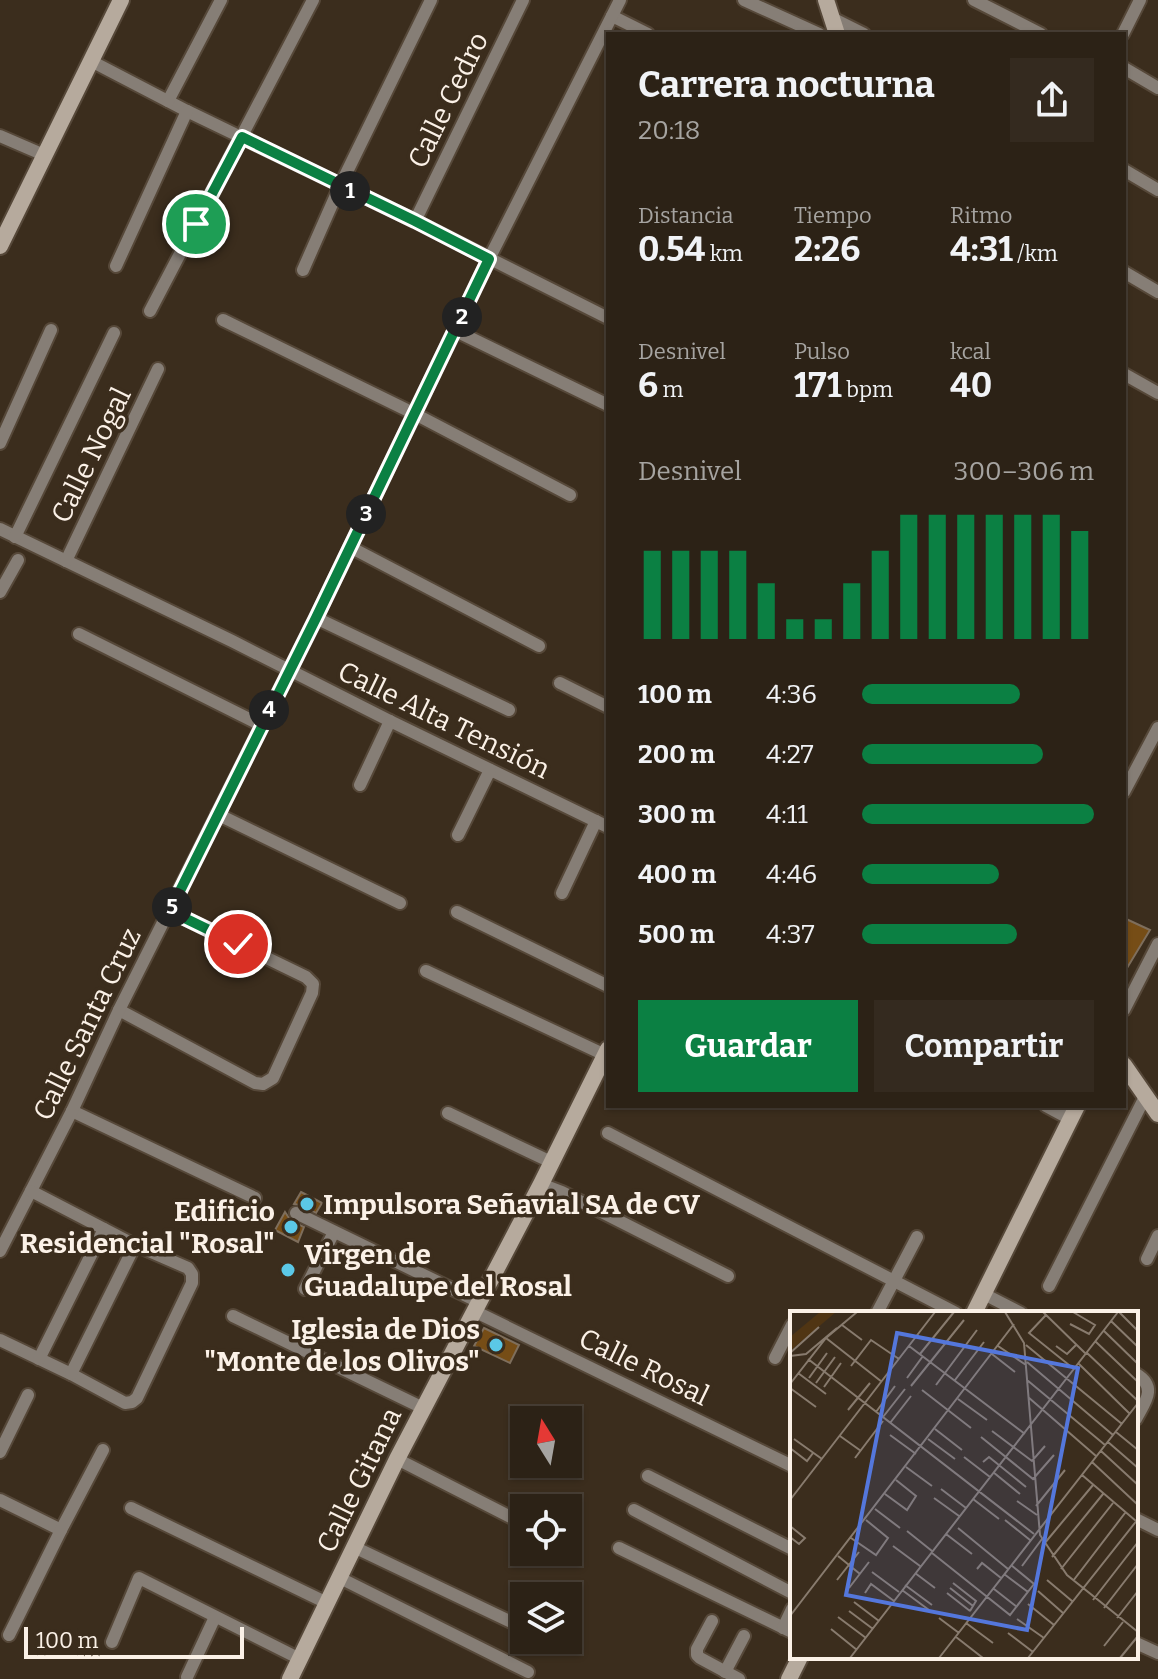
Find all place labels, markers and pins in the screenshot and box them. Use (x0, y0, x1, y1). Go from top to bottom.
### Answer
pin: 1 (330, 171, 370, 211)
pin (162, 190, 230, 258)
pin: 2 (442, 297, 482, 337)
pin: 3 (346, 494, 386, 534)
pin: 4 (249, 690, 289, 730)
pin: 5 (152, 887, 192, 927)
pin (204, 910, 272, 978)
place label: Impulsora Señavial SA de CV (323, 1188, 700, 1221)
place label: Edificio Residencial "Rosal" (20, 1195, 275, 1260)
marker: Impulsora Señavial SA de CV (298, 1195, 316, 1213)
marker: Edificio Residencial "Rosal" (282, 1218, 300, 1236)
place label: Virgen de Guadalupe del Rosal (304, 1238, 572, 1303)
marker: Virgen de Guadalupe del Rosal (279, 1261, 297, 1279)
place label: Iglesia de Dios "Monte de los Olivos" (204, 1313, 480, 1378)
marker: Iglesia de Dios "Monte de los Olivos" (487, 1336, 505, 1354)

